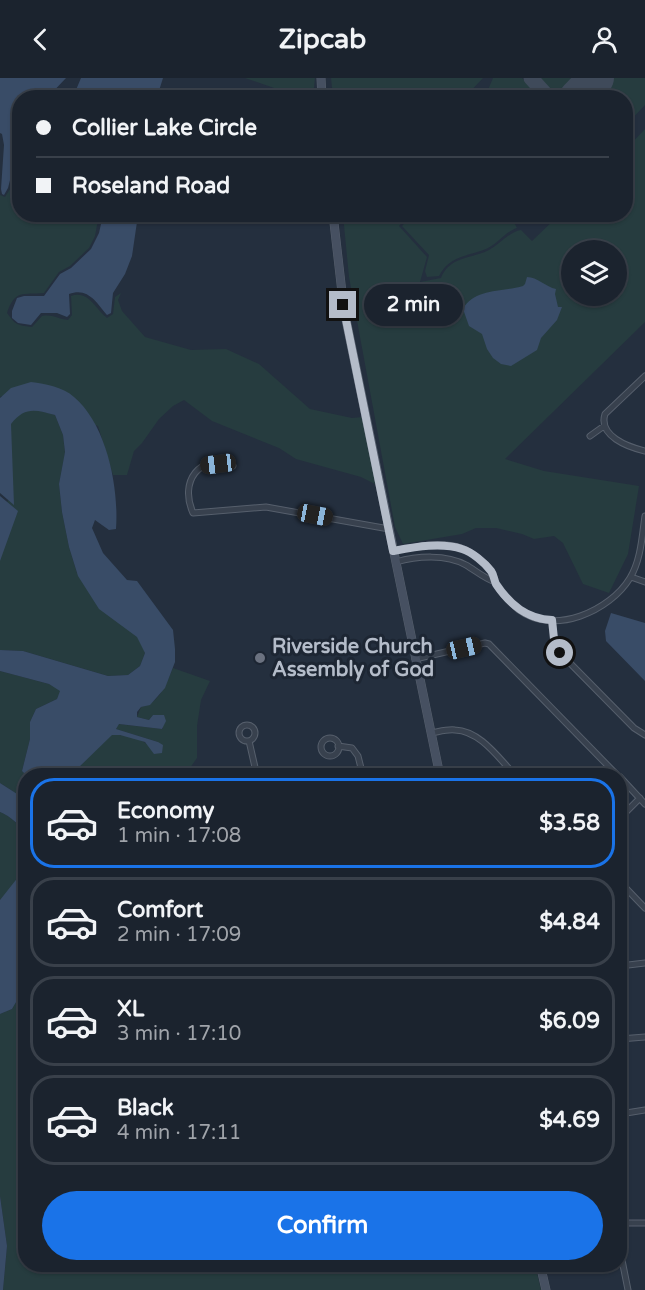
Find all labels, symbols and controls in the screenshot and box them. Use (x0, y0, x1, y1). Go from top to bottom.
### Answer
icon: back (24, 23, 57, 56)
text: Zipcab (279, 23, 366, 56)
icon: person (588, 23, 621, 56)
text: Collier Lake Circle (72, 115, 257, 141)
text: Roseland Road (72, 173, 230, 199)
map controls (561, 240, 627, 306)
button: layers (561, 240, 627, 306)
callout: 2 min (364, 284, 463, 326)
route end (329, 291, 356, 318)
text: 2 min (387, 293, 440, 317)
car (199, 453, 237, 475)
car (296, 503, 334, 527)
place label: Riverside Church Assembly of God (272, 635, 434, 682)
car (444, 635, 484, 661)
route start (546, 639, 573, 666)
marker: Riverside Church Assembly of God (253, 651, 267, 665)
icon: car (45, 796, 99, 850)
text: Economy (117, 798, 214, 824)
text: $3.58 (539, 810, 600, 836)
text: 1 min · 17:08 (117, 824, 241, 848)
icon: car (45, 895, 99, 949)
text: Comfort (117, 897, 203, 923)
text: $4.84 (539, 909, 600, 935)
text: 2 min · 17:09 (117, 923, 241, 947)
icon: car (45, 994, 99, 1048)
text: XL (117, 996, 144, 1022)
text: $6.09 (539, 1008, 600, 1034)
text: 3 min · 17:10 (117, 1022, 241, 1046)
icon: car (45, 1093, 99, 1147)
text: Black (117, 1095, 174, 1121)
text: $4.69 (539, 1107, 600, 1133)
text: 4 min · 17:11 (117, 1121, 241, 1145)
button: Confirm (42, 1191, 603, 1260)

